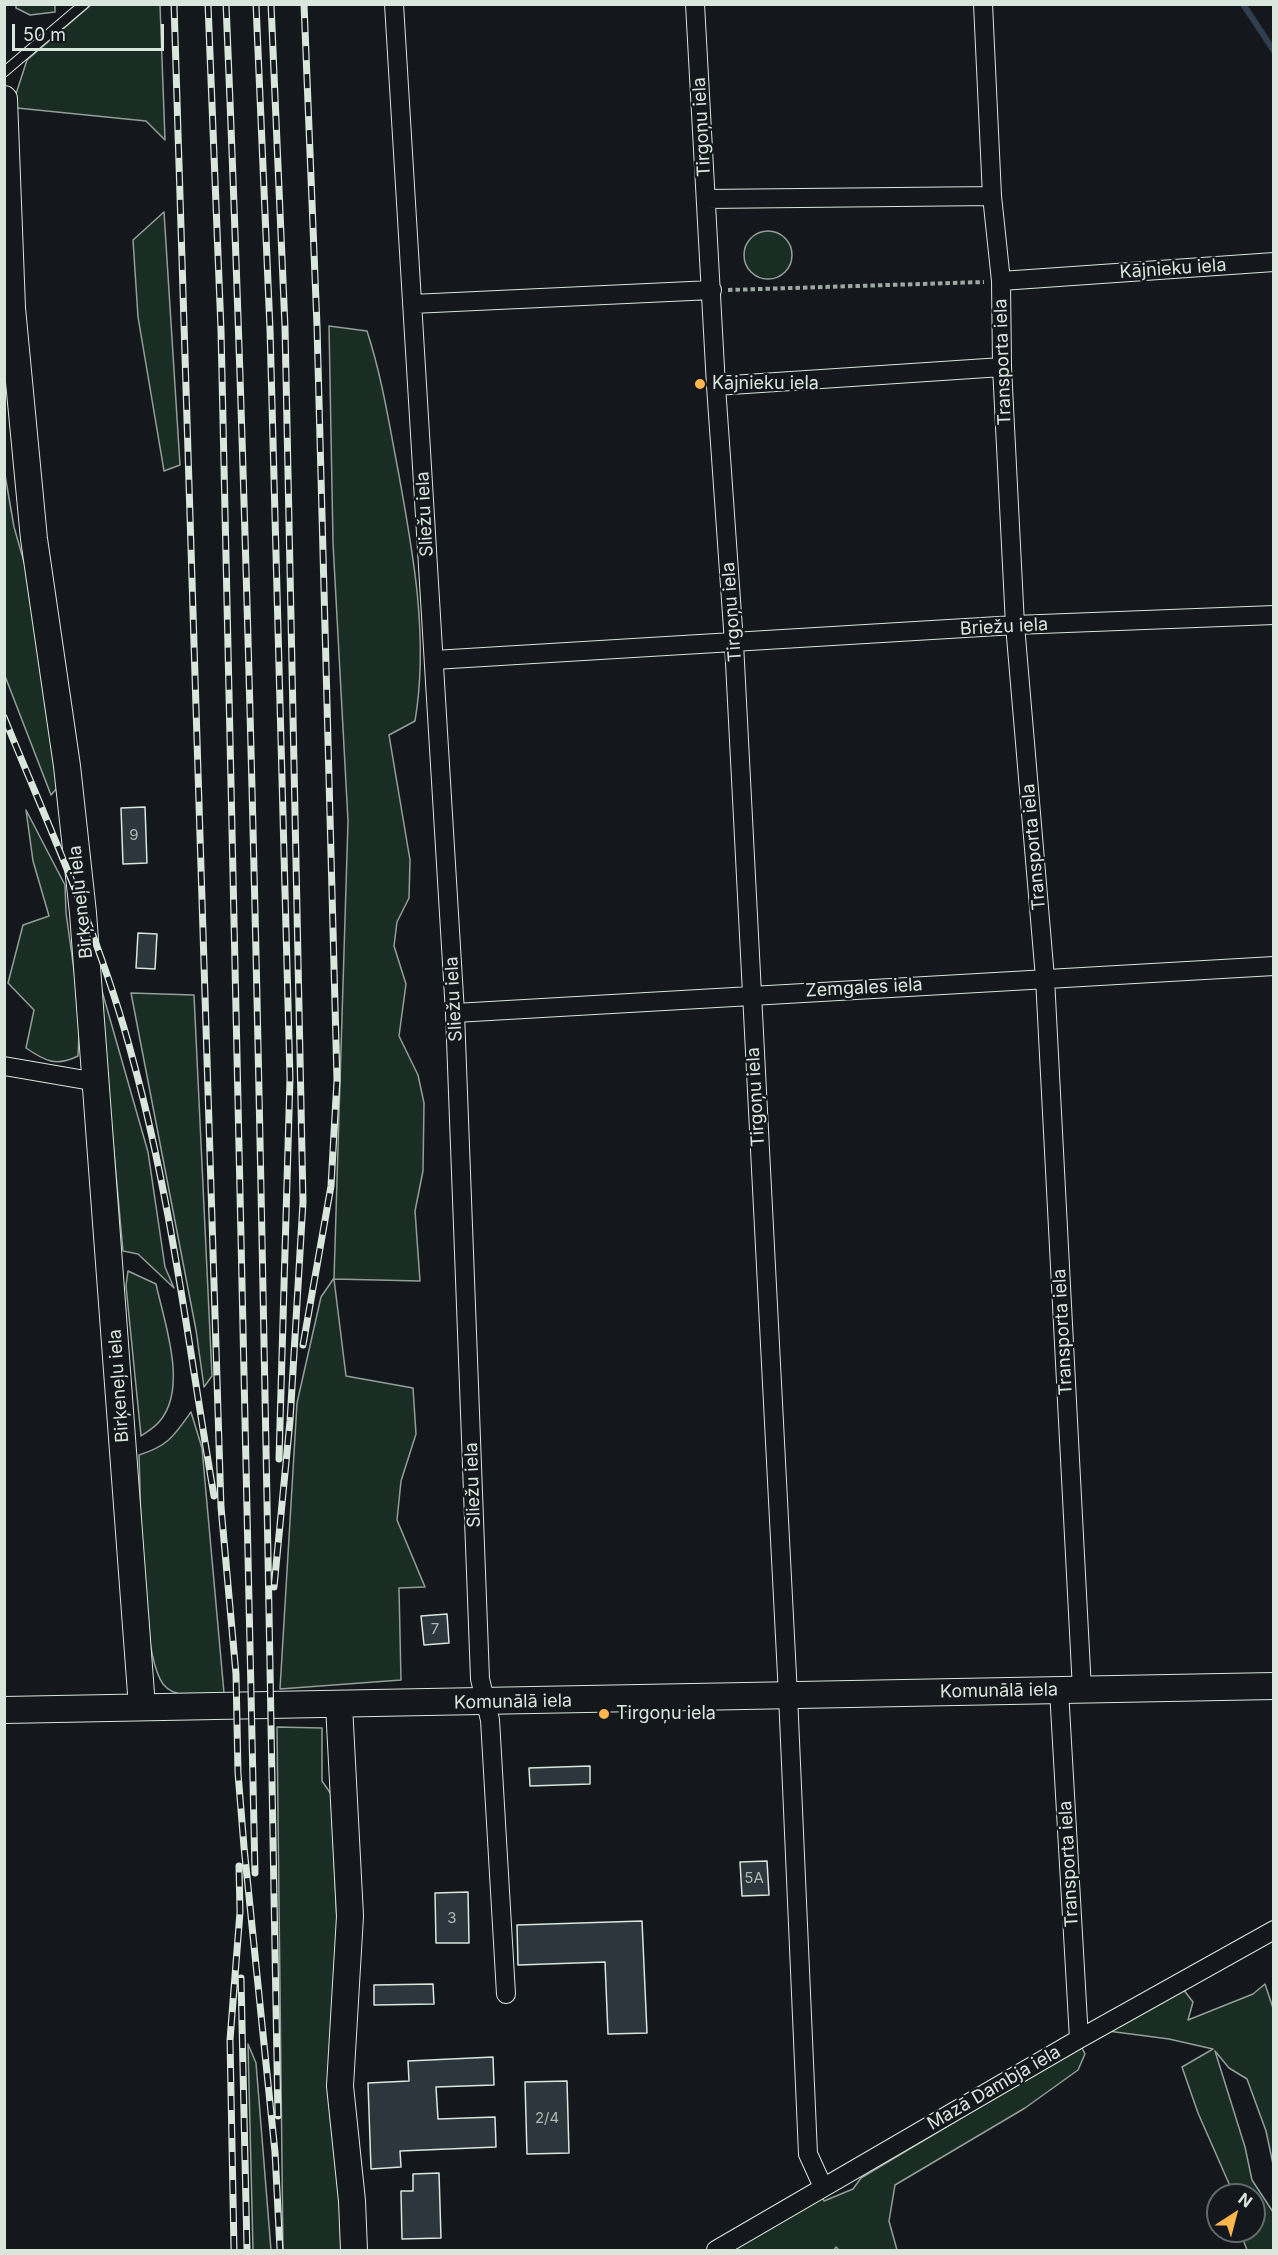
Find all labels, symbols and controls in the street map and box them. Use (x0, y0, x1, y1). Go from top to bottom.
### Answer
scale bar (15, 12, 166, 50)
text: 50 m (23, 24, 66, 45)
street label: Tirgoņu iela (689, 77, 715, 177)
street label: Kājnieku iela (1119, 254, 1227, 284)
street label: Transporta iela (990, 298, 1016, 426)
place label: Kājnieku iela (712, 373, 819, 395)
marker: Kājnieku iela (693, 377, 707, 391)
street label: Sliežu iela (412, 471, 438, 557)
street label: Tirgoņu iela (718, 561, 746, 663)
street label: Briežu iela (959, 614, 1049, 640)
street label: Transporta iela (1018, 783, 1050, 911)
house number: 9 (129, 826, 139, 844)
street label: Birķeneļu iela (64, 844, 98, 960)
street label: Sliežu iela (441, 956, 467, 1042)
street label: Zemgales iela (805, 974, 923, 1002)
street label: Tirgoņu iela (743, 1047, 769, 1147)
street label: Transporta iela (1049, 1268, 1077, 1396)
street label: Birķeneļu iela (104, 1329, 134, 1443)
street label: Sliežu iela (461, 1442, 485, 1528)
house number: 7 (431, 1620, 439, 1638)
street label: Komunālā iela (940, 1679, 1058, 1703)
street label: Komunālā iela (454, 1690, 572, 1714)
place label: Tirgoņu iela (616, 1703, 716, 1725)
marker: Tirgoņu iela (597, 1707, 611, 1721)
street label: Transporta iela (1055, 1800, 1083, 1928)
house number: 5A (744, 1869, 764, 1887)
house number: 3 (447, 1909, 457, 1927)
street label: Mazā Dambja iela (924, 2041, 1064, 2135)
house number: 2/4 (535, 2109, 559, 2127)
north arrow (1206, 2183, 1266, 2243)
text: N (1235, 2188, 1256, 2212)

